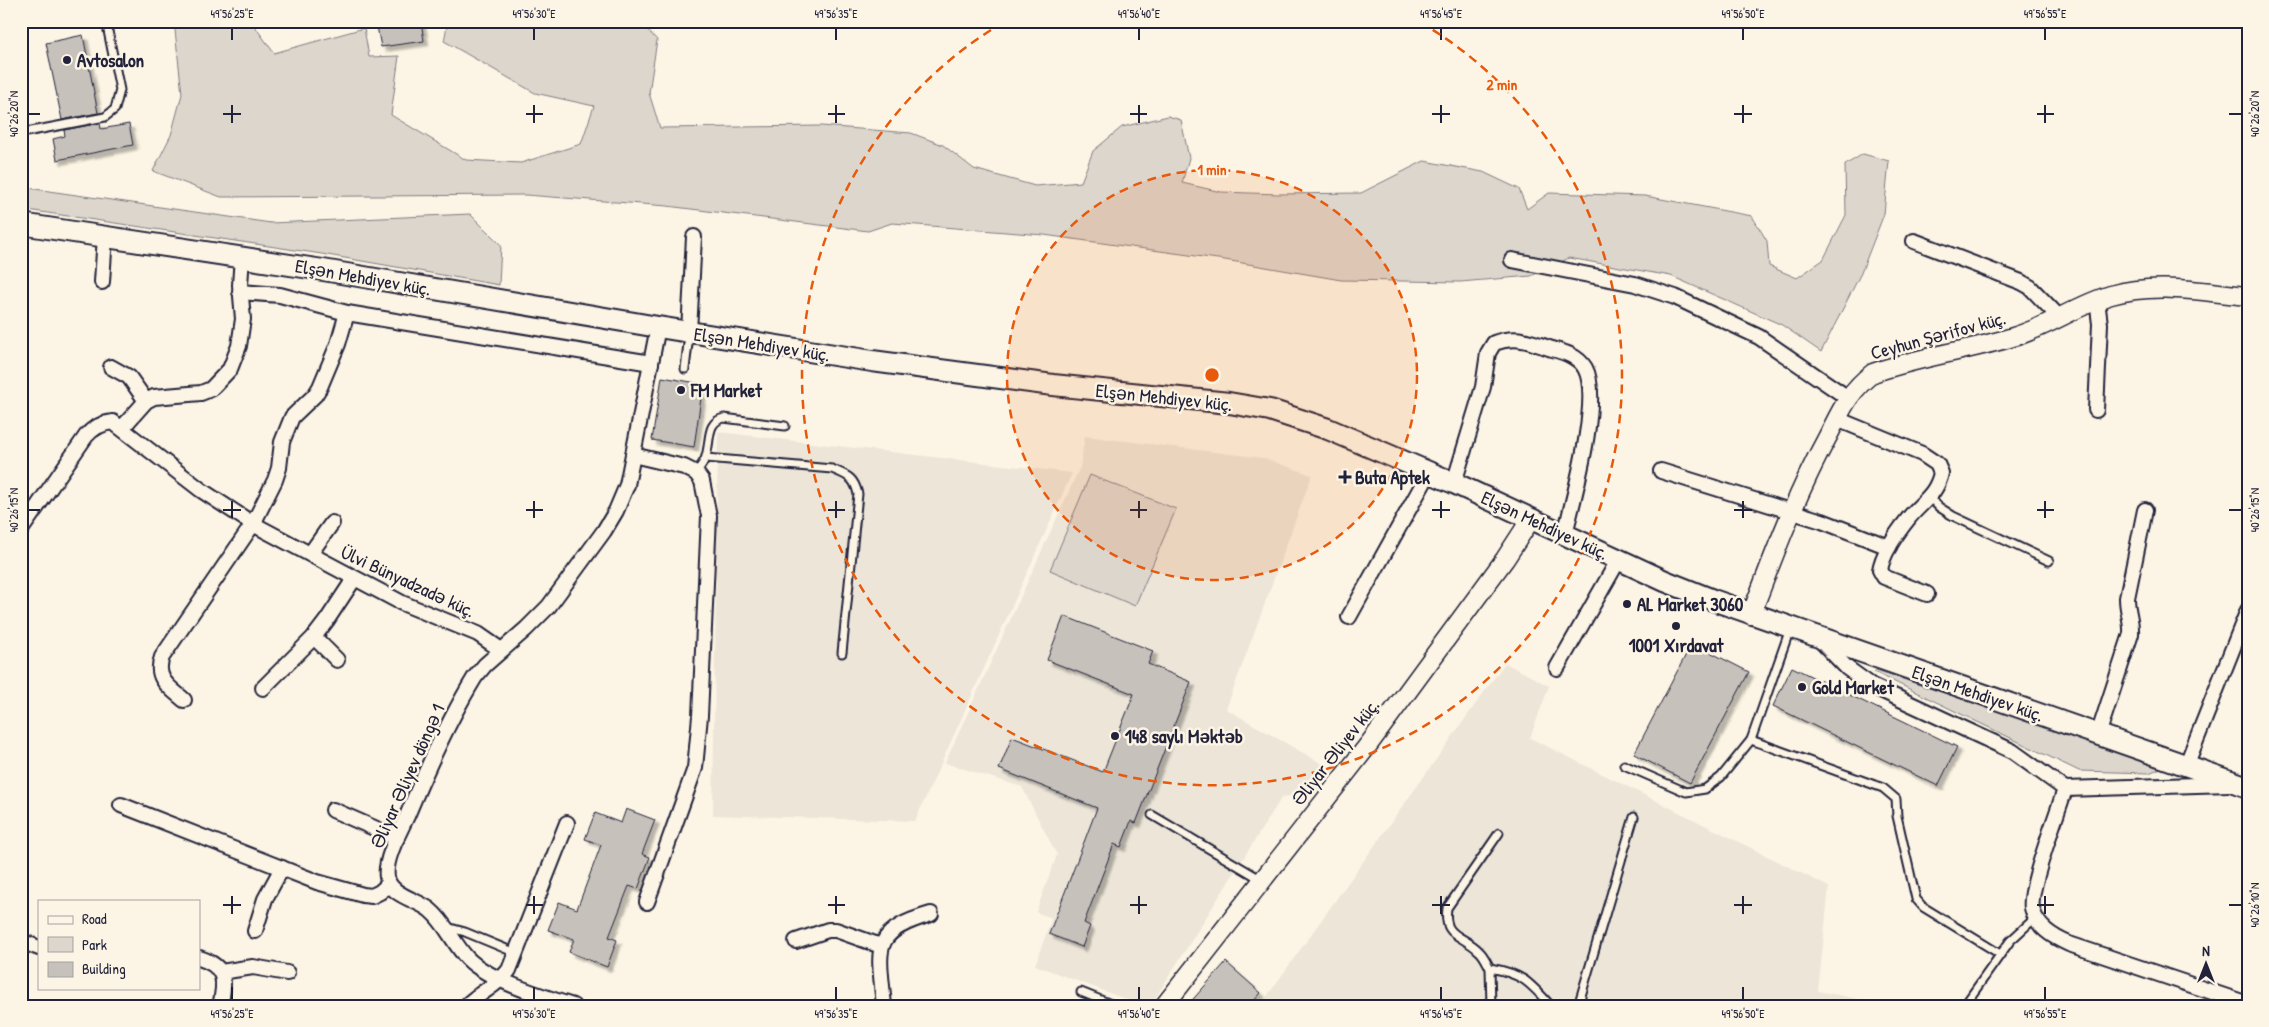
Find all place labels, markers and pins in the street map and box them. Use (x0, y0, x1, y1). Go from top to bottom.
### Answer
place label: Avtosalon (77, 47, 145, 73)
marker: Avtosalon (61, 54, 73, 66)
centre of rings (1203, 366, 1221, 384)
place label: FM Market (690, 377, 763, 403)
marker: FM Market (675, 384, 687, 396)
place label: Buta Aptek (1355, 464, 1430, 491)
marker: Buta Aptek (1339, 471, 1351, 483)
place label: AL Market 3060 (1637, 591, 1744, 617)
marker: AL Market 3060 (1621, 598, 1633, 610)
marker: 1001 Xırdavat (1670, 620, 1682, 632)
place label: 1001 Xırdavat (1629, 632, 1725, 658)
place label: Gold Market (1812, 674, 1895, 700)
marker: Gold Market (1796, 681, 1808, 693)
place label: 148 saylı Məktəb (1125, 723, 1243, 750)
marker: 148 saylı Məktəb (1109, 730, 1121, 742)

